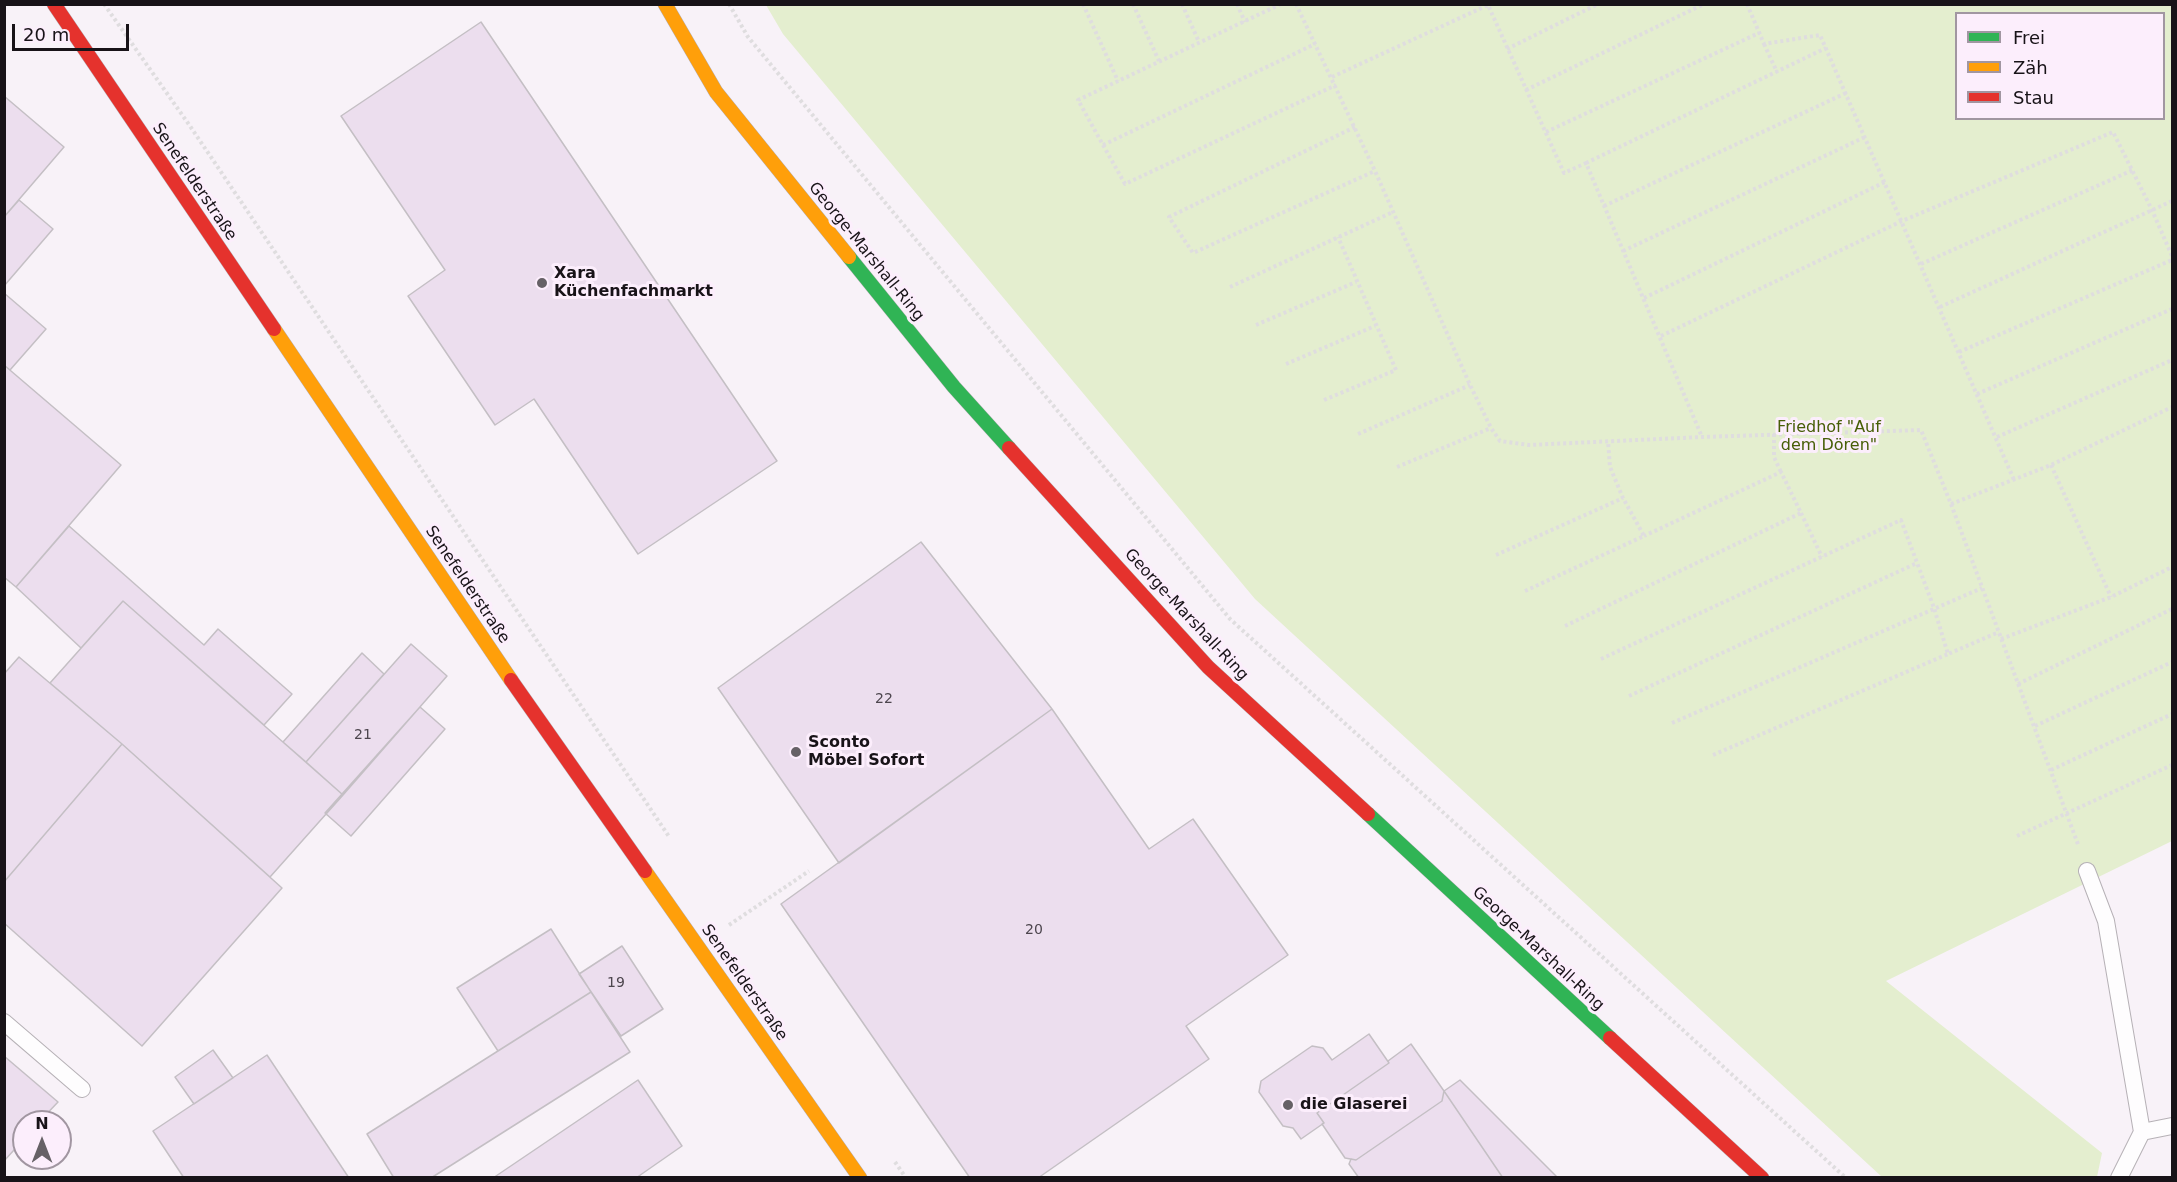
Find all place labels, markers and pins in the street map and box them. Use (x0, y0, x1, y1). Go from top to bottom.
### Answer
place label: Xara Küchenfachmarkt (554, 264, 713, 302)
marker: Xara Küchenfachmarkt (535, 276, 549, 290)
place label: Sconto Möbel Sofort (808, 733, 924, 771)
marker: Sconto Möbel Sofort (789, 745, 803, 759)
place label: die Glaserei (1300, 1095, 1407, 1115)
marker: die Glaserei (1281, 1098, 1295, 1112)

